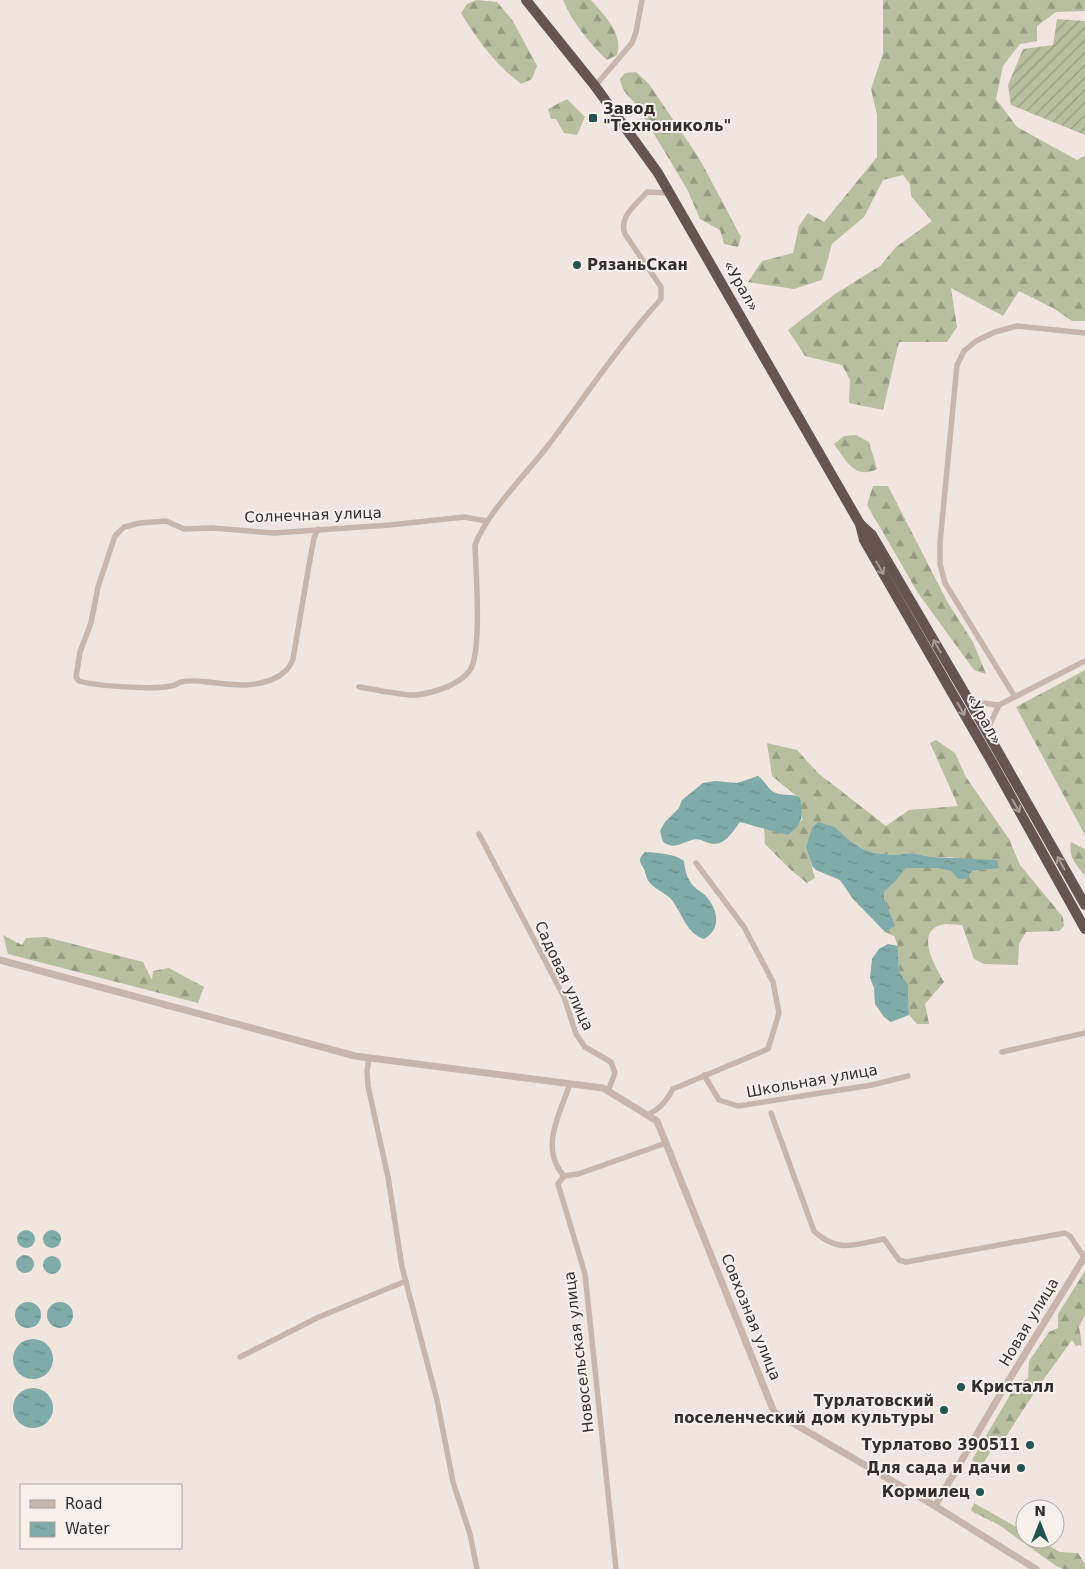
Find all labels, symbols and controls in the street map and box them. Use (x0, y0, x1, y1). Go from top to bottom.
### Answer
place label: Завод "Технониколь" (603, 100, 731, 135)
marker: Завод "Технониколь" (587, 112, 599, 124)
place label: РязаньСкан (587, 256, 688, 274)
street label: «Урал» (719, 257, 763, 315)
marker: РязаньСкан (571, 259, 583, 271)
street label: Солнечная улица (244, 504, 382, 526)
one-way arrow (875, 560, 885, 575)
one-way arrow (932, 639, 942, 653)
street label: «Урал» (962, 690, 1006, 748)
one-way arrow (956, 701, 966, 716)
one-way arrow (1011, 799, 1021, 814)
one-way arrow (1056, 855, 1066, 870)
street label: Садовая улица (531, 918, 597, 1034)
street label: Школьная улица (745, 1061, 879, 1101)
street label: Совхозная улица (717, 1251, 785, 1383)
street label: Новосельская улица (560, 1270, 598, 1434)
street label: Новая улица (996, 1275, 1062, 1369)
place label: Кристалл (971, 1378, 1054, 1396)
marker: Кристалл (955, 1381, 967, 1393)
place label: Турлатовский поселенческий дом культуры (674, 1392, 934, 1427)
marker: Турлатовский поселенческий дом культуры (938, 1404, 950, 1416)
place label: Турлатово 390511 (862, 1436, 1020, 1454)
marker: Турлатово 390511 (1024, 1439, 1036, 1451)
place label: Для сада и дачи (867, 1459, 1011, 1477)
marker: Для сада и дачи (1015, 1462, 1027, 1474)
place label: Кормилец (882, 1483, 970, 1501)
legend (20, 1484, 182, 1549)
marker: Кормилец (974, 1486, 986, 1498)
text: Road (65, 1495, 103, 1513)
north arrow (1015, 1499, 1065, 1549)
text: N (1034, 1503, 1046, 1519)
text: Water (65, 1520, 110, 1538)

